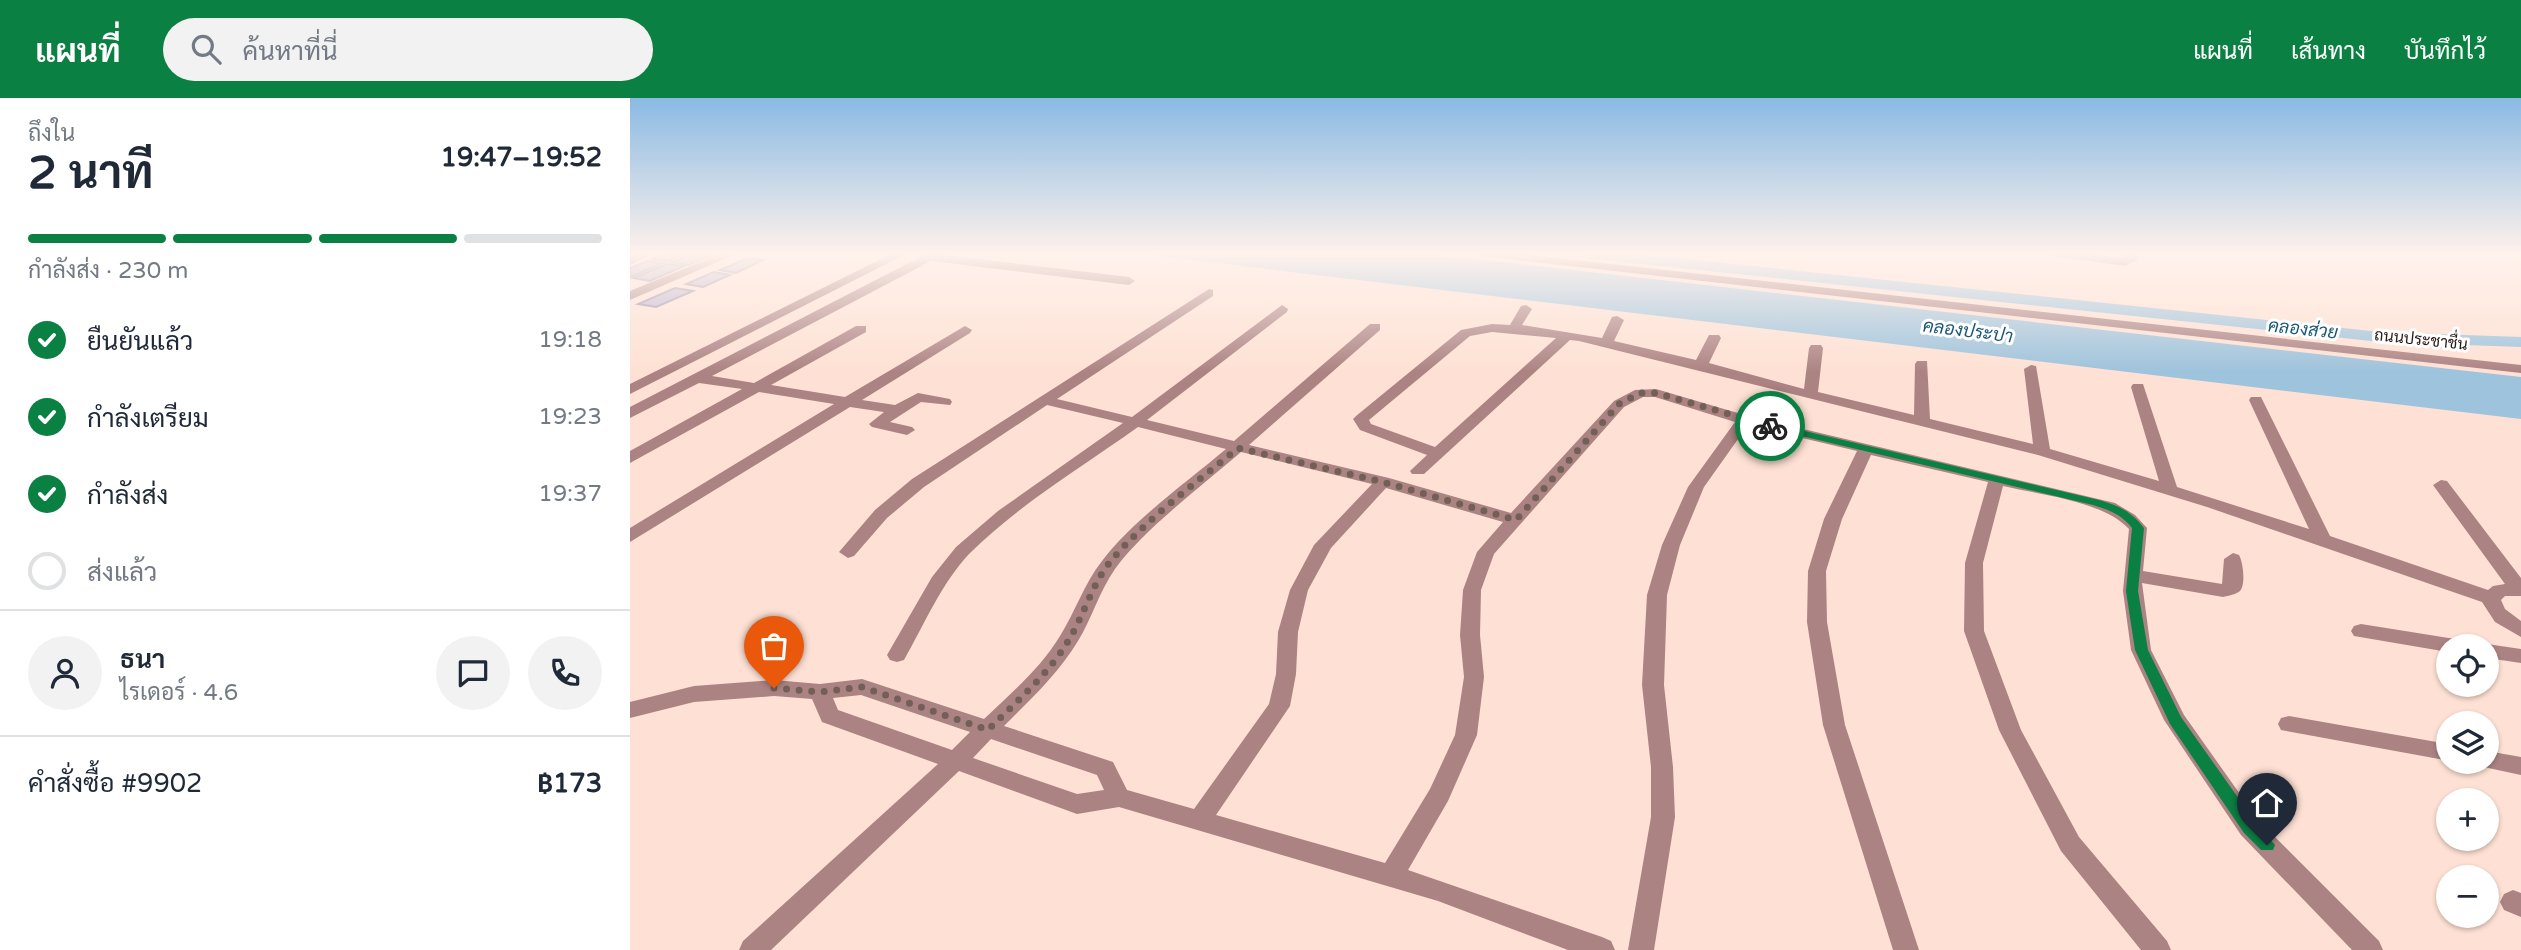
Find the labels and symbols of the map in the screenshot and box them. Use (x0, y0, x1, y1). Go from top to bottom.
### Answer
water label: คลองส่วย (2267, 313, 2339, 344)
water label: คลองประปา (1922, 315, 2015, 347)
street label: ถนนประชาชื่น (2373, 320, 2469, 355)
courier (1735, 391, 1805, 461)
pin (744, 616, 804, 688)
pin (2237, 773, 2297, 845)

